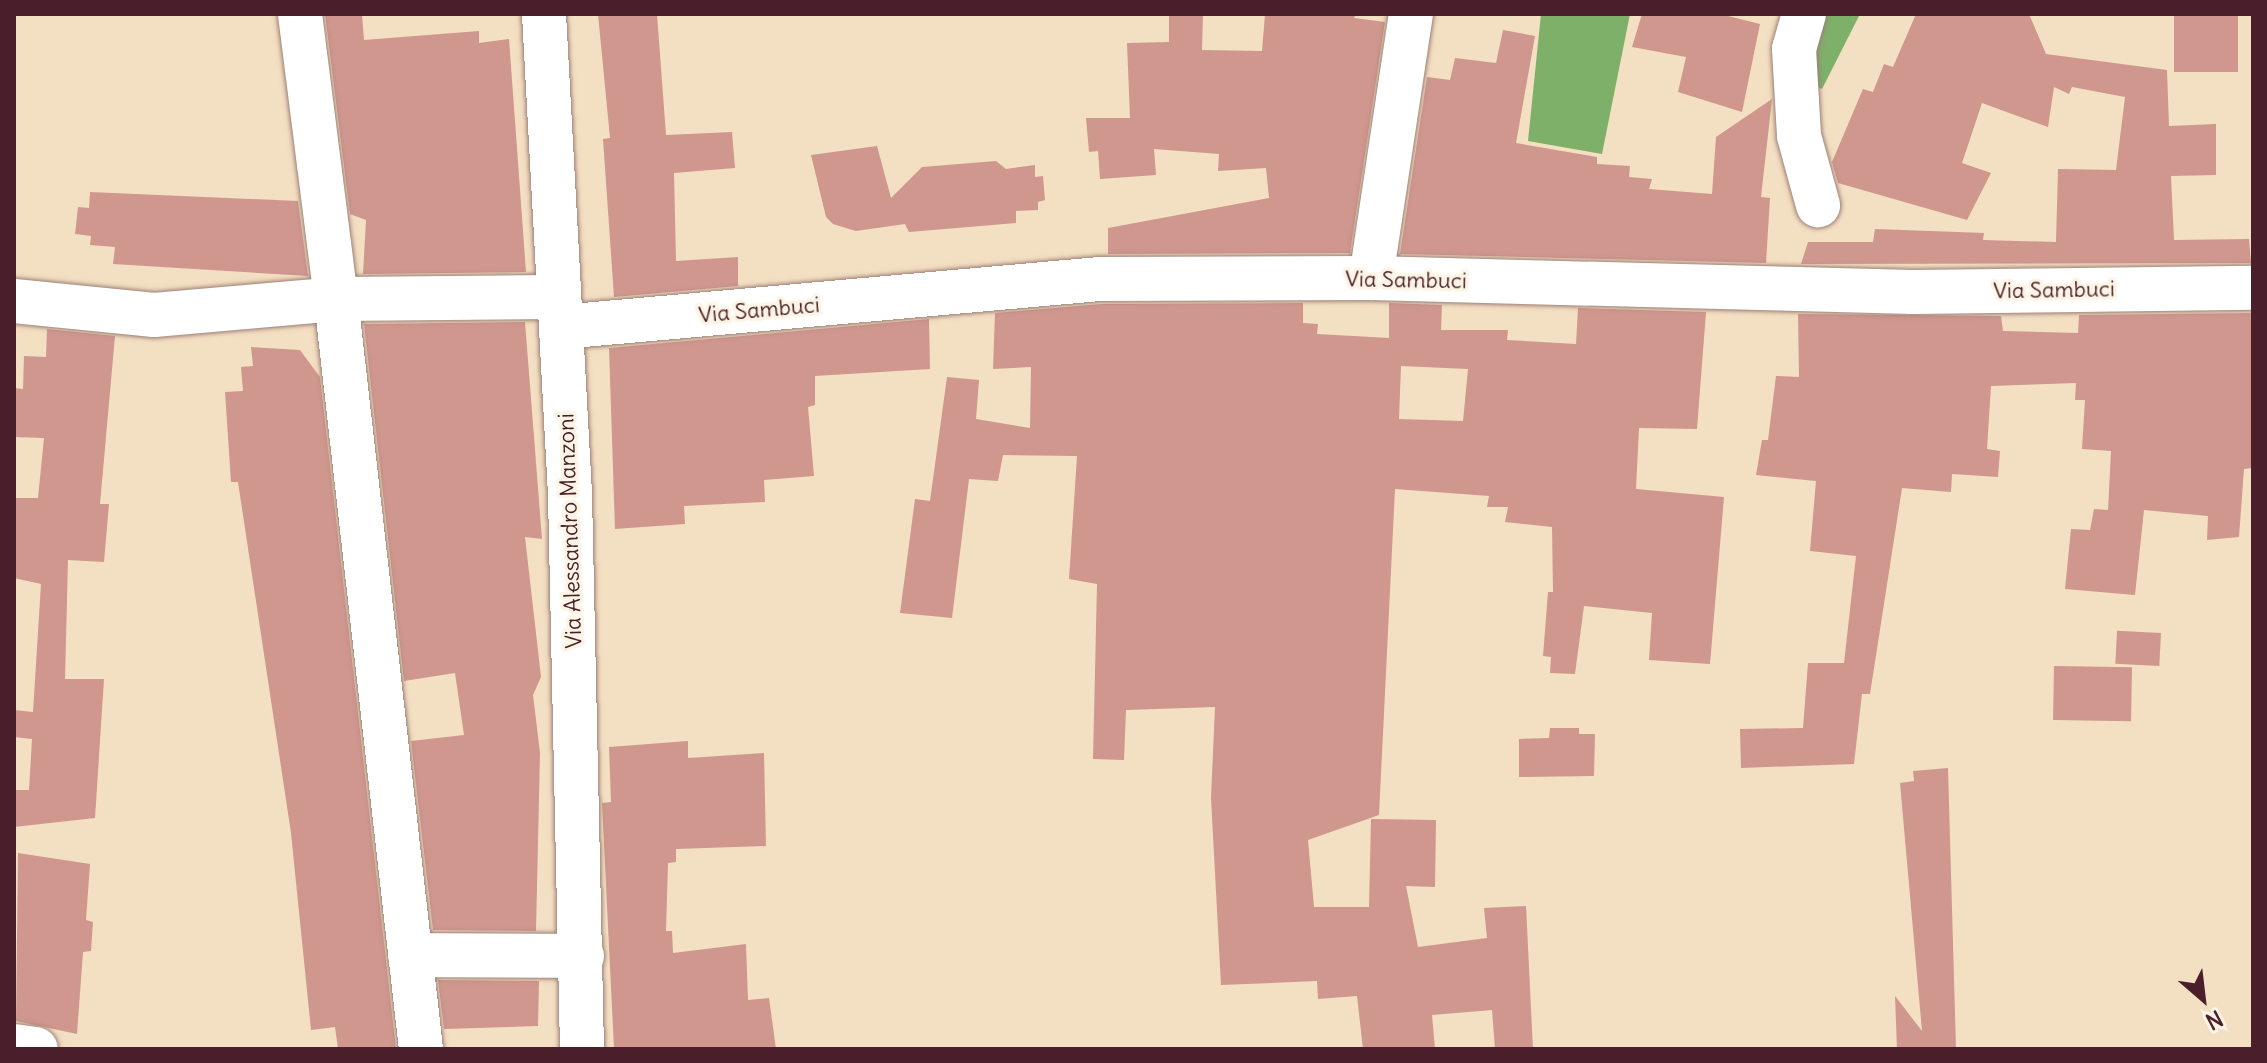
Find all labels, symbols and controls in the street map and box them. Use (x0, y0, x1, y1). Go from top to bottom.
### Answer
street label: Via Sambuci (1345, 266, 1467, 294)
street label: Via Sambuci (1993, 276, 2115, 304)
street label: Via Sambuci (697, 292, 821, 328)
street label: Via Alessandro Manzoni (553, 413, 587, 649)
north arrow (2163, 959, 2243, 1039)
text: N (2201, 1004, 2228, 1036)

